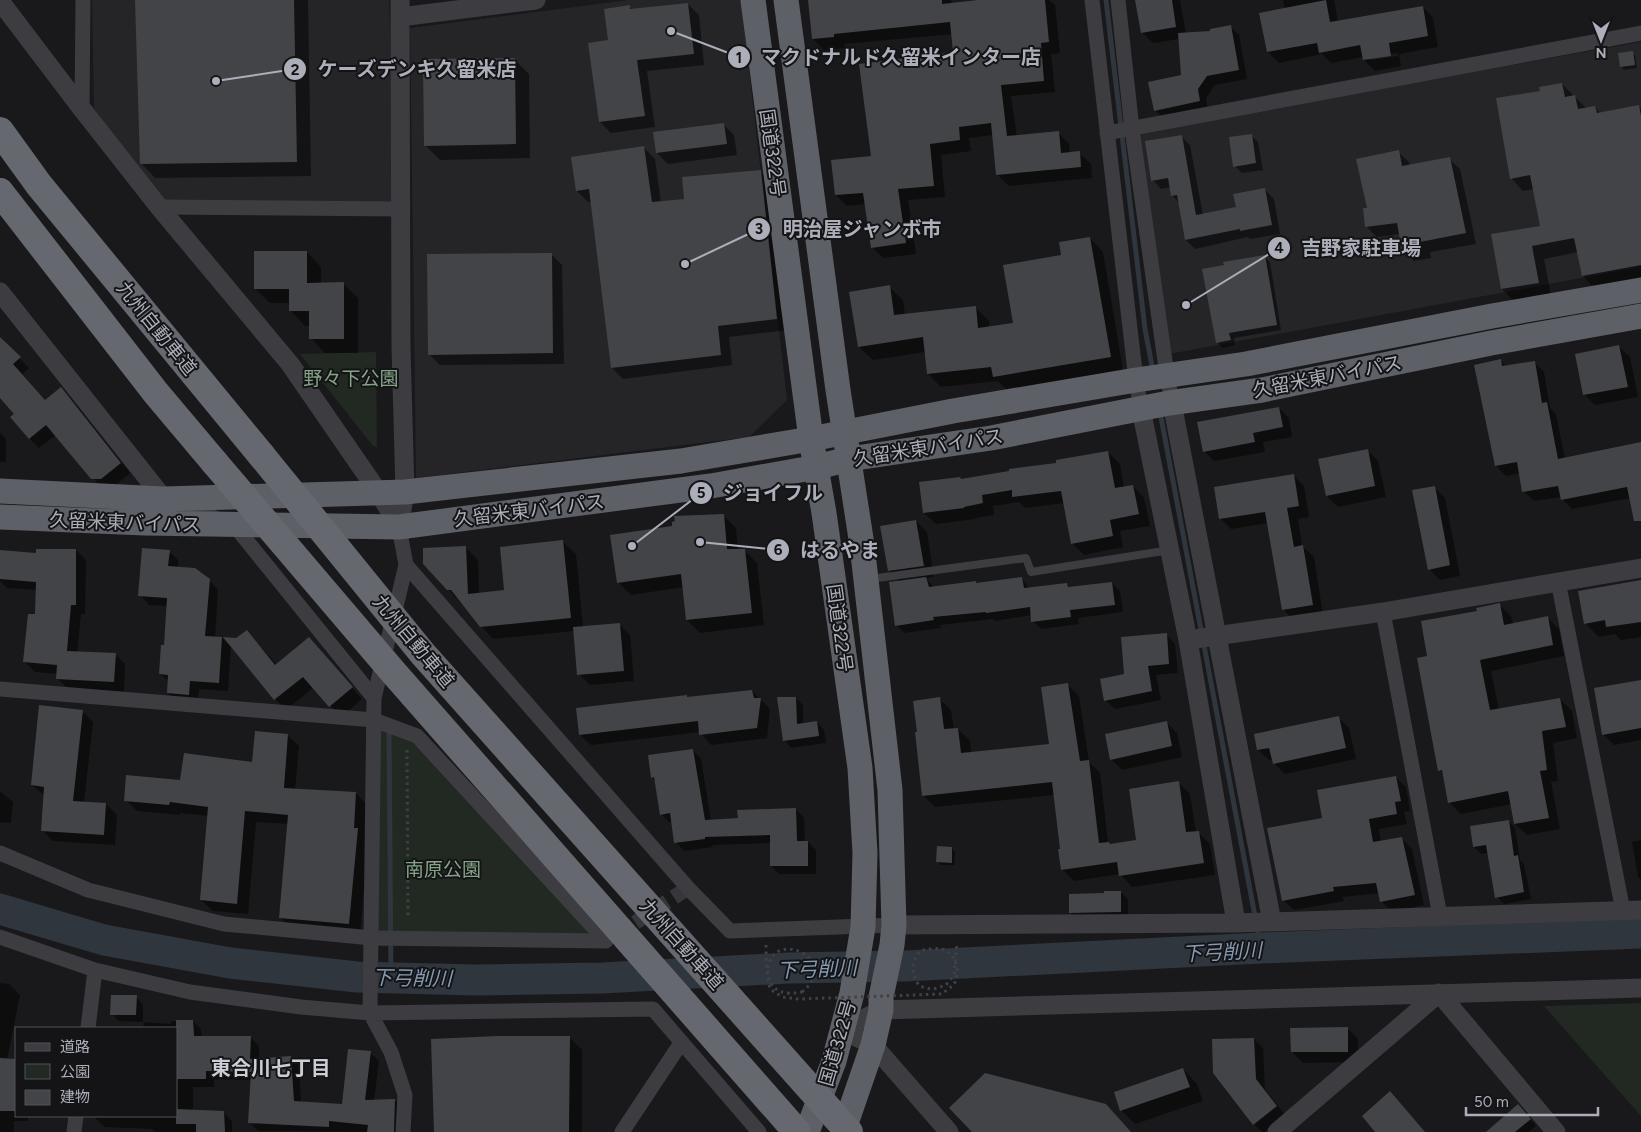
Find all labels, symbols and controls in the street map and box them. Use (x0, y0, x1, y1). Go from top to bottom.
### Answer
north arrow (1576, 15, 1626, 65)
callout: マクドナルド久留米インター店 (726, 40, 1051, 75)
text: N (1596, 44, 1606, 61)
text: マクドナルド久留米インター店 (761, 45, 1041, 69)
text: 1 (736, 49, 742, 67)
callout: ケーズデンキ久留米店 (282, 52, 527, 87)
text: ケーズデンキ久留米店 (318, 57, 517, 81)
text: 2 (291, 61, 300, 79)
street label: 国道322号 (755, 108, 790, 199)
callout: 明治屋ジャンボ市 (747, 212, 952, 247)
text: 明治屋ジャンボ市 (783, 217, 942, 241)
text: 3 (755, 220, 763, 238)
callout: 吉野家駐車場 (1266, 230, 1431, 265)
text: 吉野家駐車場 (1301, 236, 1421, 260)
text: 4 (1274, 239, 1284, 257)
street label: 九州自動車道 (112, 277, 201, 380)
street label: 久留米東バイパス (1250, 351, 1404, 402)
park label: 野々下公園 (303, 367, 399, 390)
street label: 久留米東バイパス (851, 424, 1005, 471)
callout: ジョイフル (688, 475, 833, 510)
text: ジョイフル (723, 481, 823, 505)
text: 5 (697, 484, 706, 502)
street label: 久留米東バイパス (452, 490, 606, 531)
street label: 久留米東バイパス (49, 508, 201, 537)
callout: はるやま (765, 532, 890, 567)
text: はるやま (800, 538, 880, 562)
text: 6 (774, 541, 783, 559)
street label: 国道322号 (822, 583, 857, 674)
street label: 九州自動車道 (368, 590, 459, 692)
park label: 南原公園 (405, 858, 481, 881)
street label: 九州自動車道 (635, 894, 728, 994)
water label: 下弓削川 (1181, 938, 1265, 966)
water label: 下弓削川 (777, 956, 859, 982)
water label: 下弓削川 (372, 965, 454, 991)
street label: 国道322号 (814, 997, 861, 1089)
legend (15, 1027, 178, 1117)
text: 道路 (60, 1038, 90, 1056)
district label: 東合川七丁目 (211, 1056, 331, 1080)
text: 公園 (60, 1063, 90, 1081)
scale bar (1466, 1084, 1598, 1116)
text: 建物 (60, 1088, 90, 1106)
text: 50 m (1474, 1093, 1509, 1111)

